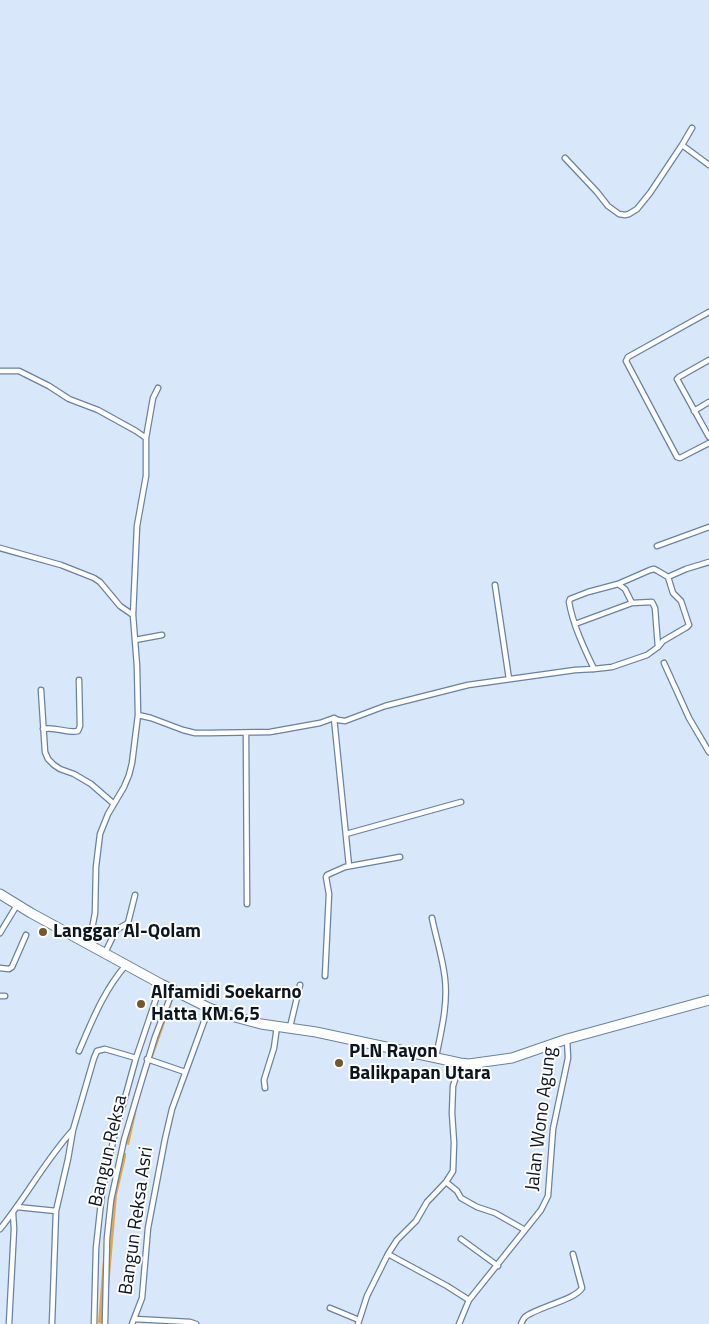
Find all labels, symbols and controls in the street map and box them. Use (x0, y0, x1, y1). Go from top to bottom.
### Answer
place label: Langgar Al-Qolam (53, 921, 201, 943)
marker: Langgar Al-Qolam (37, 926, 49, 938)
place label: Alfamidi Soekarno Hatta KM.6,5 (151, 982, 302, 1026)
marker: Alfamidi Soekarno Hatta KM.6,5 (135, 998, 147, 1010)
place label: PLN Rayon Balikpapan Utara (349, 1041, 491, 1085)
street label: Jalan Wono Agung (522, 1046, 562, 1192)
marker: PLN Rayon Balikpapan Utara (333, 1057, 345, 1069)
street label: Bangun Reksa (85, 1093, 133, 1209)
street label: Bangun Reksa Asri (115, 1145, 159, 1297)

